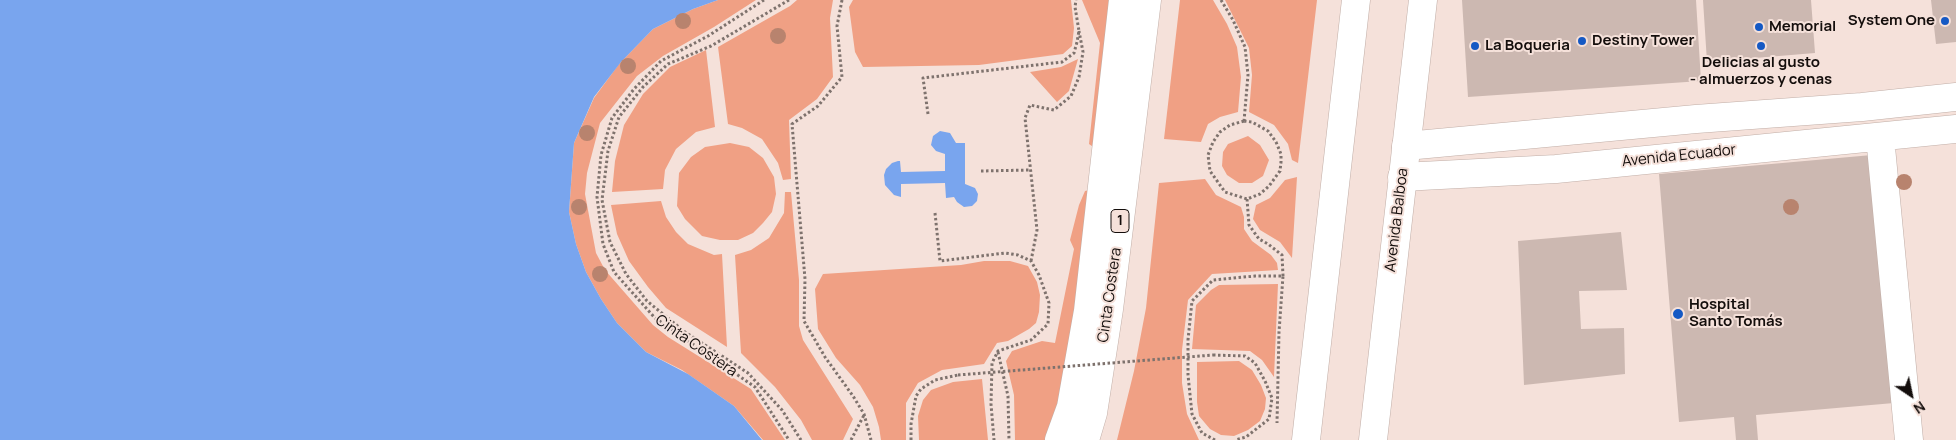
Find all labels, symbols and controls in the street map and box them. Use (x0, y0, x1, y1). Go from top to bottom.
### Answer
place label: System One (1848, 12, 1935, 30)
marker: System One (1939, 15, 1951, 27)
place label: Memorial (1769, 18, 1836, 36)
marker: Memorial (1753, 21, 1765, 33)
place label: Destiny Tower (1592, 32, 1694, 50)
marker: Destiny Tower (1576, 35, 1588, 47)
place label: La Boqueria (1485, 37, 1570, 55)
marker: La Boqueria (1469, 40, 1481, 52)
marker: Delicias al gusto - almuerzos y cenas (1755, 40, 1767, 52)
place label: Delicias al gusto - almuerzos y cenas (1690, 54, 1832, 89)
street label: Avenida Ecuador (1621, 141, 1737, 171)
street label: Avenida Balboa (1382, 167, 1412, 273)
road number: 1 (1111, 210, 1129, 232)
street label: Cinta Costera (1094, 246, 1126, 344)
place label: Hospital Santo Tomás (1689, 296, 1783, 331)
marker: Hospital Santo Tomás (1671, 307, 1685, 321)
street label: Cinta Costera (652, 311, 740, 381)
north arrow (1886, 370, 1936, 420)
text: N (1910, 397, 1929, 419)

